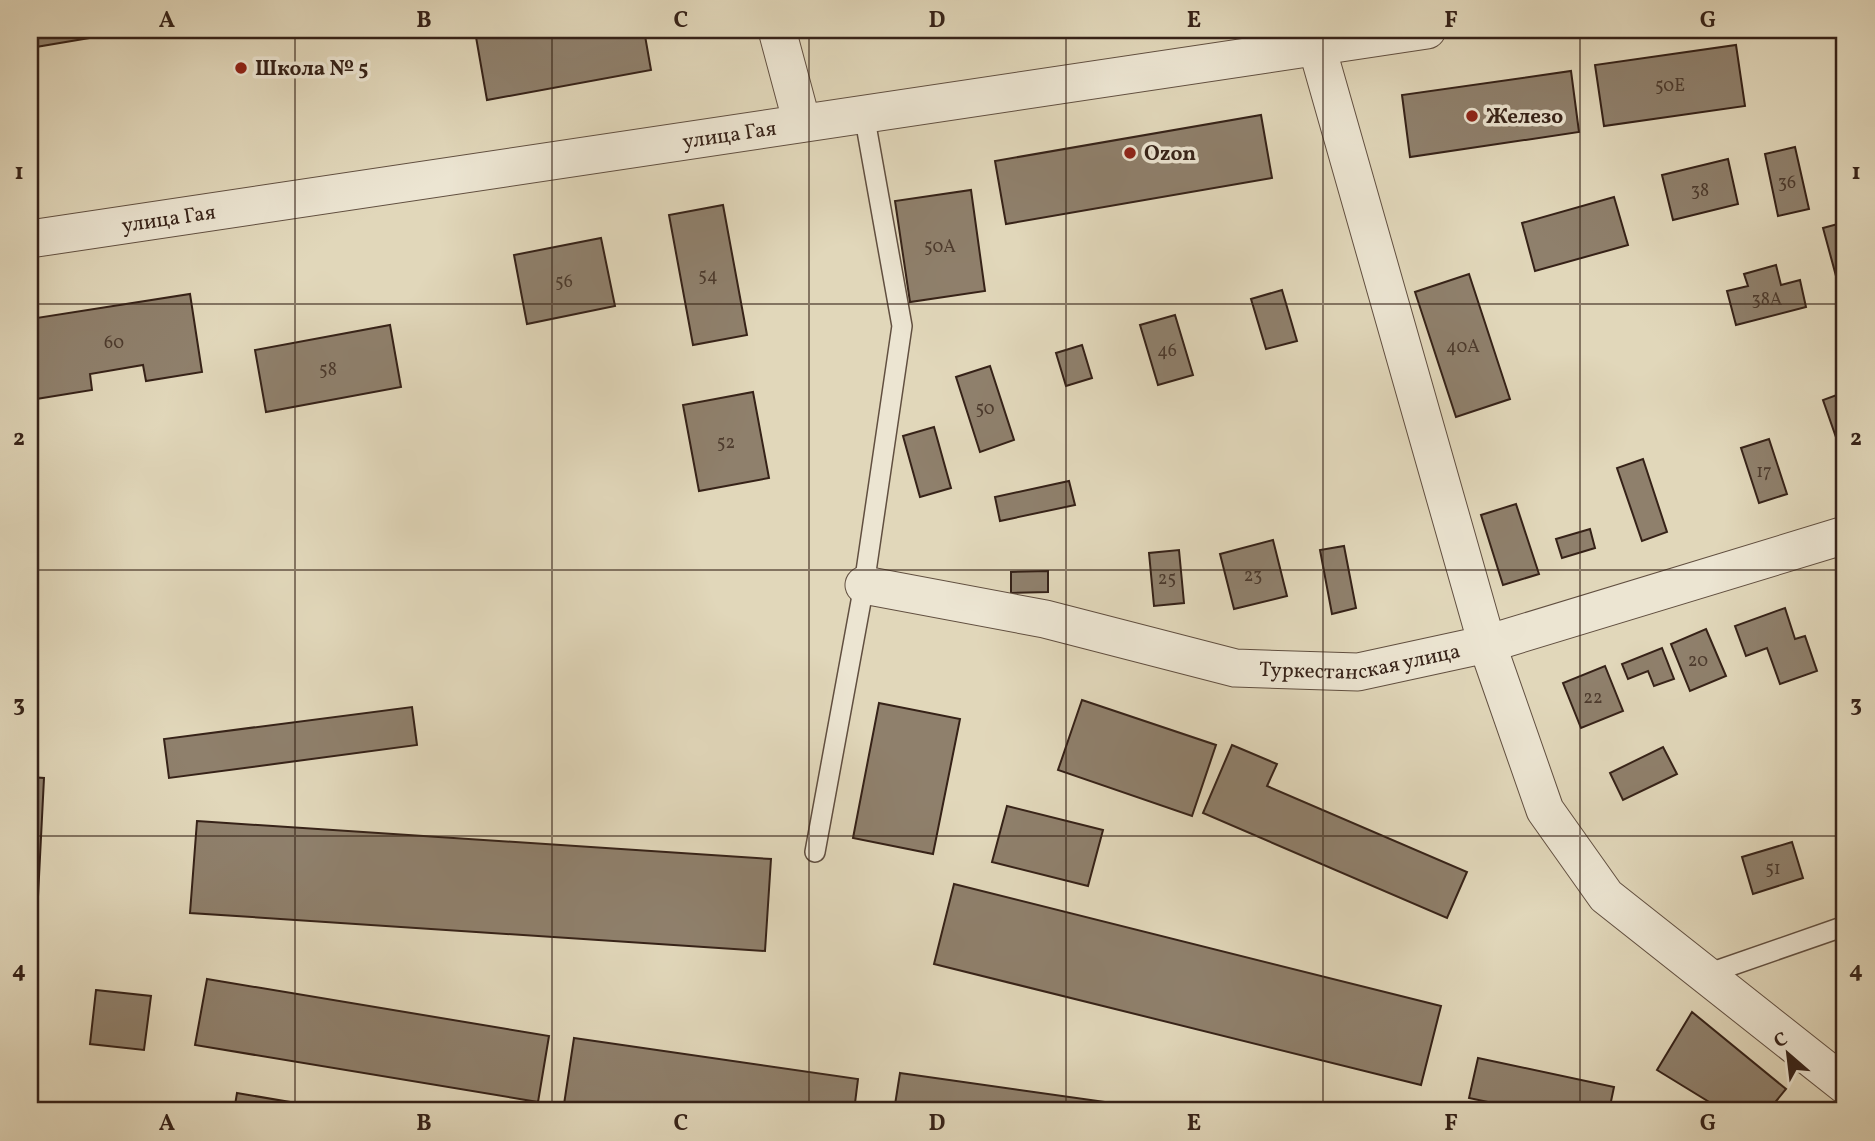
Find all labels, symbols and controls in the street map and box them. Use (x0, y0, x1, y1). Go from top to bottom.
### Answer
text: A (159, 5, 175, 37)
text: B (416, 5, 432, 37)
text: C (674, 5, 688, 37)
text: D (929, 5, 946, 37)
text: E (1187, 5, 1201, 37)
text: F (1444, 5, 1458, 37)
text: G (1700, 5, 1716, 37)
place label: Школа № 5 (255, 55, 368, 84)
marker: Школа № 5 (233, 60, 249, 76)
house number: 50Е (1655, 74, 1685, 99)
place label: Железо (1486, 103, 1563, 132)
marker: Железо (1464, 108, 1480, 124)
street label: улица Гая (680, 115, 778, 157)
place label: Ozon (1144, 140, 1196, 169)
marker: Ozon (1122, 145, 1138, 161)
text: 1 (14, 157, 24, 189)
text: 1 (1851, 157, 1861, 189)
house number: 36 (1778, 171, 1796, 196)
house number: 38 (1691, 179, 1709, 204)
street label: улица Гая (120, 198, 218, 241)
house number: 50А (924, 235, 956, 260)
house number: 54 (698, 264, 718, 289)
house number: 56 (555, 270, 573, 295)
house number: 38А (1751, 288, 1783, 313)
house number: 60 (104, 331, 124, 356)
house number: 40А (1446, 335, 1480, 360)
house number: 46 (1157, 339, 1177, 364)
house number: 58 (319, 358, 337, 383)
house number: 50 (975, 397, 995, 422)
text: 2 (13, 423, 25, 455)
text: 2 (1850, 423, 1862, 455)
house number: 52 (717, 431, 735, 456)
house number: 17 (1756, 460, 1772, 485)
house number: 23 (1244, 564, 1262, 589)
house number: 25 (1158, 567, 1176, 592)
street label: Туркестанская улица (1259, 637, 1463, 688)
house number: 20 (1688, 649, 1708, 674)
house number: 22 (1583, 686, 1603, 711)
text: 3 (13, 689, 25, 721)
text: 3 (1850, 689, 1862, 721)
house number: 51 (1765, 857, 1781, 882)
text: 4 (12, 955, 26, 987)
text: 4 (1849, 955, 1863, 987)
north arrow (1752, 1018, 1822, 1088)
text: С (1769, 1026, 1792, 1055)
text: A (159, 1108, 175, 1140)
text: B (416, 1108, 432, 1140)
text: C (674, 1108, 688, 1140)
text: D (929, 1108, 946, 1140)
text: E (1187, 1108, 1201, 1140)
text: F (1444, 1108, 1458, 1140)
text: G (1700, 1108, 1716, 1140)

